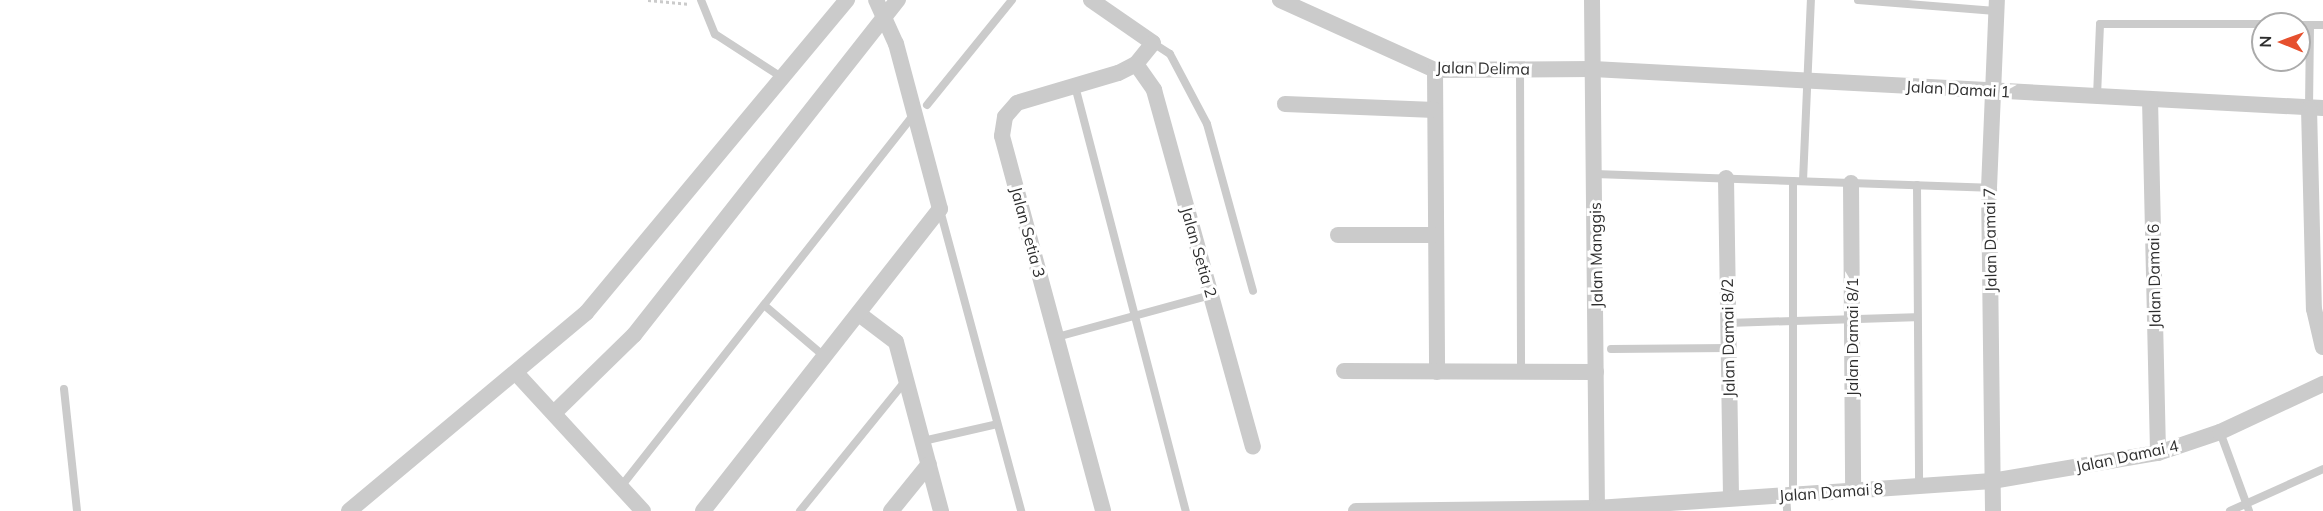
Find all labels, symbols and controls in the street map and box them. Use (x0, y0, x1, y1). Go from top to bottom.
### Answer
north arrow (2251, 12, 2311, 72)
text: N (2255, 36, 2275, 48)
street label: Jalan Delima (1436, 58, 1530, 78)
street label: Jalan Damai 1 (1905, 77, 2011, 101)
street label: Jalan Setia 3 (1007, 184, 1049, 280)
street label: Jalan Damai 7 (1979, 188, 2001, 292)
street label: Jalan Manggis (1585, 202, 1607, 308)
street label: Jalan Setia 2 (1177, 205, 1221, 299)
street label: Jalan Damai 6 (2143, 224, 2165, 328)
street label: Jalan Damai 8/2 (1717, 278, 1739, 398)
street label: Jalan Damai 8/1 (1842, 278, 1862, 396)
street label: Jalan Damai 4 (2074, 436, 2180, 476)
street label: Jalan Damai 8 (1778, 479, 1884, 505)

